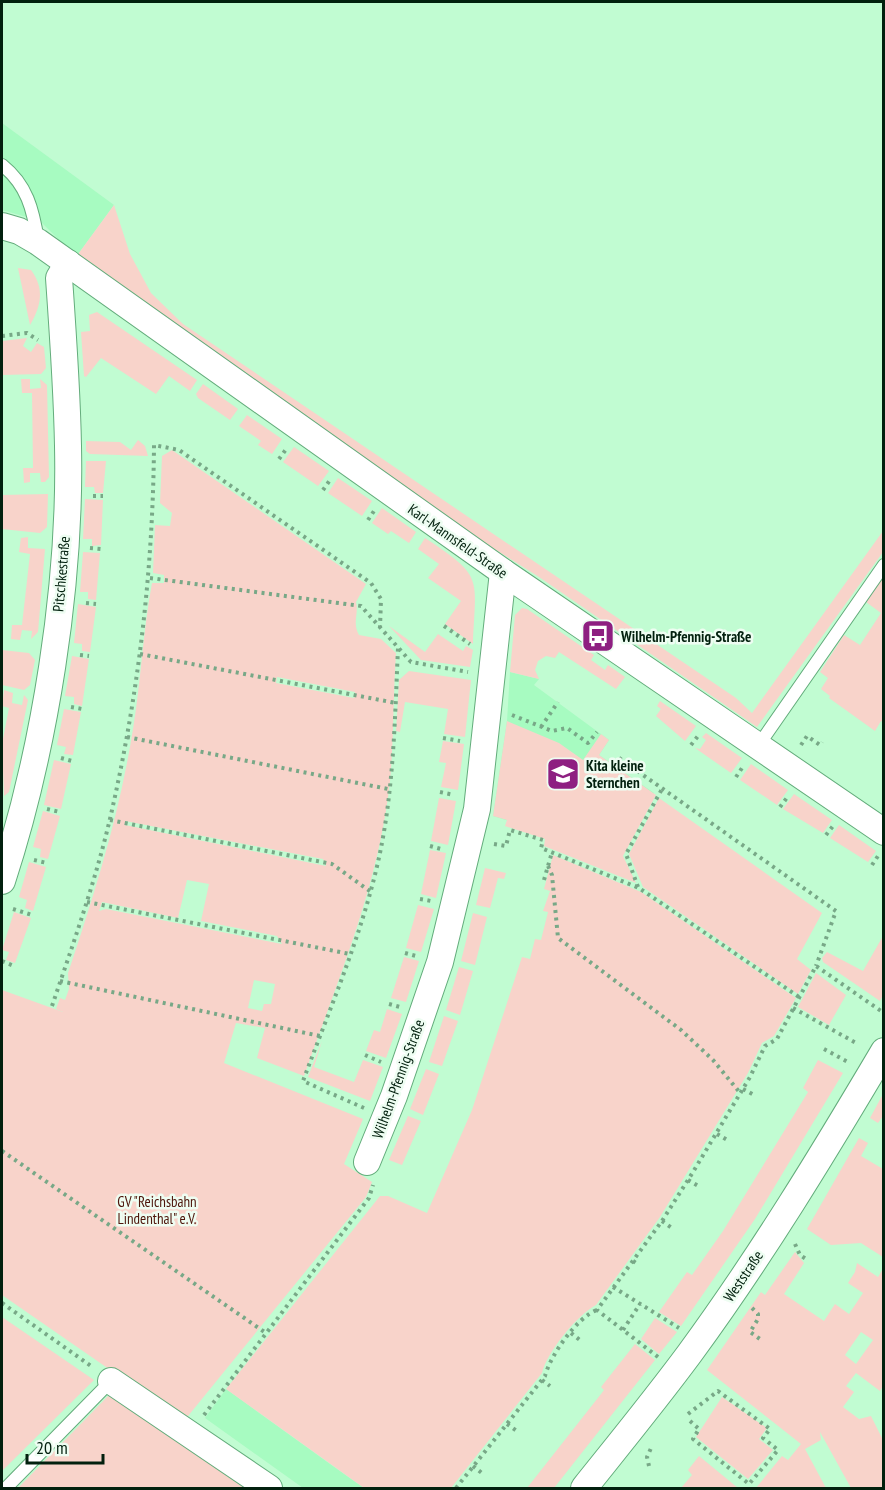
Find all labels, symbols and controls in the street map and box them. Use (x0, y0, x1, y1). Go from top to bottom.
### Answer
street label: Karl-Mannsfeld-Straße (405, 500, 511, 582)
street label: Pitschkestraße (48, 535, 74, 613)
bus stop icon: Wilhelm-Pfennig-Straße (580, 618, 616, 654)
place label: Wilhelm-Pfennig-Straße (620, 627, 752, 646)
school or university icon: Kita kleine Sternchen (545, 756, 581, 792)
place label: Kita kleine Sternchen (586, 756, 644, 792)
street label: Wilhelm-Pfennig-Straße (368, 1017, 428, 1141)
park label: GV "Reichsbahn Lindenthal" e.V. (117, 1192, 197, 1228)
street label: Weststraße (719, 1247, 767, 1305)
scale bar (27, 1427, 104, 1465)
text: 20 m (36, 1436, 68, 1459)

